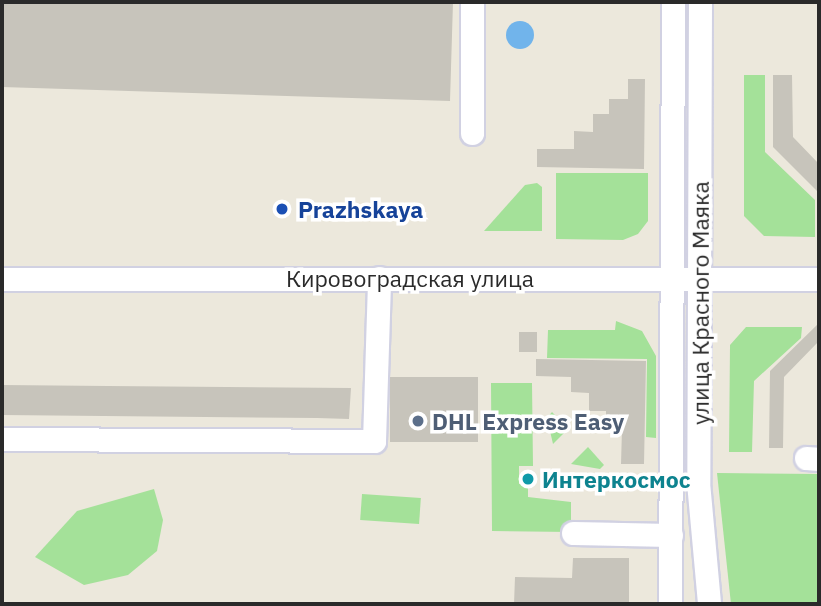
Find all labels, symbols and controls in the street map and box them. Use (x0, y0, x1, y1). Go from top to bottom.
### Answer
street label: улица Красного Маяка (686, 181, 714, 425)
place label: Prazhskaya (298, 195, 423, 223)
marker: Prazhskaya (272, 199, 292, 219)
street label: Кировоградская улица (286, 264, 534, 292)
place label: DHL Express Easy (432, 407, 624, 435)
marker: DHL Express Easy (410, 413, 426, 429)
place label: Интеркосмос (542, 465, 691, 493)
marker: Интеркосмос (520, 471, 536, 487)

